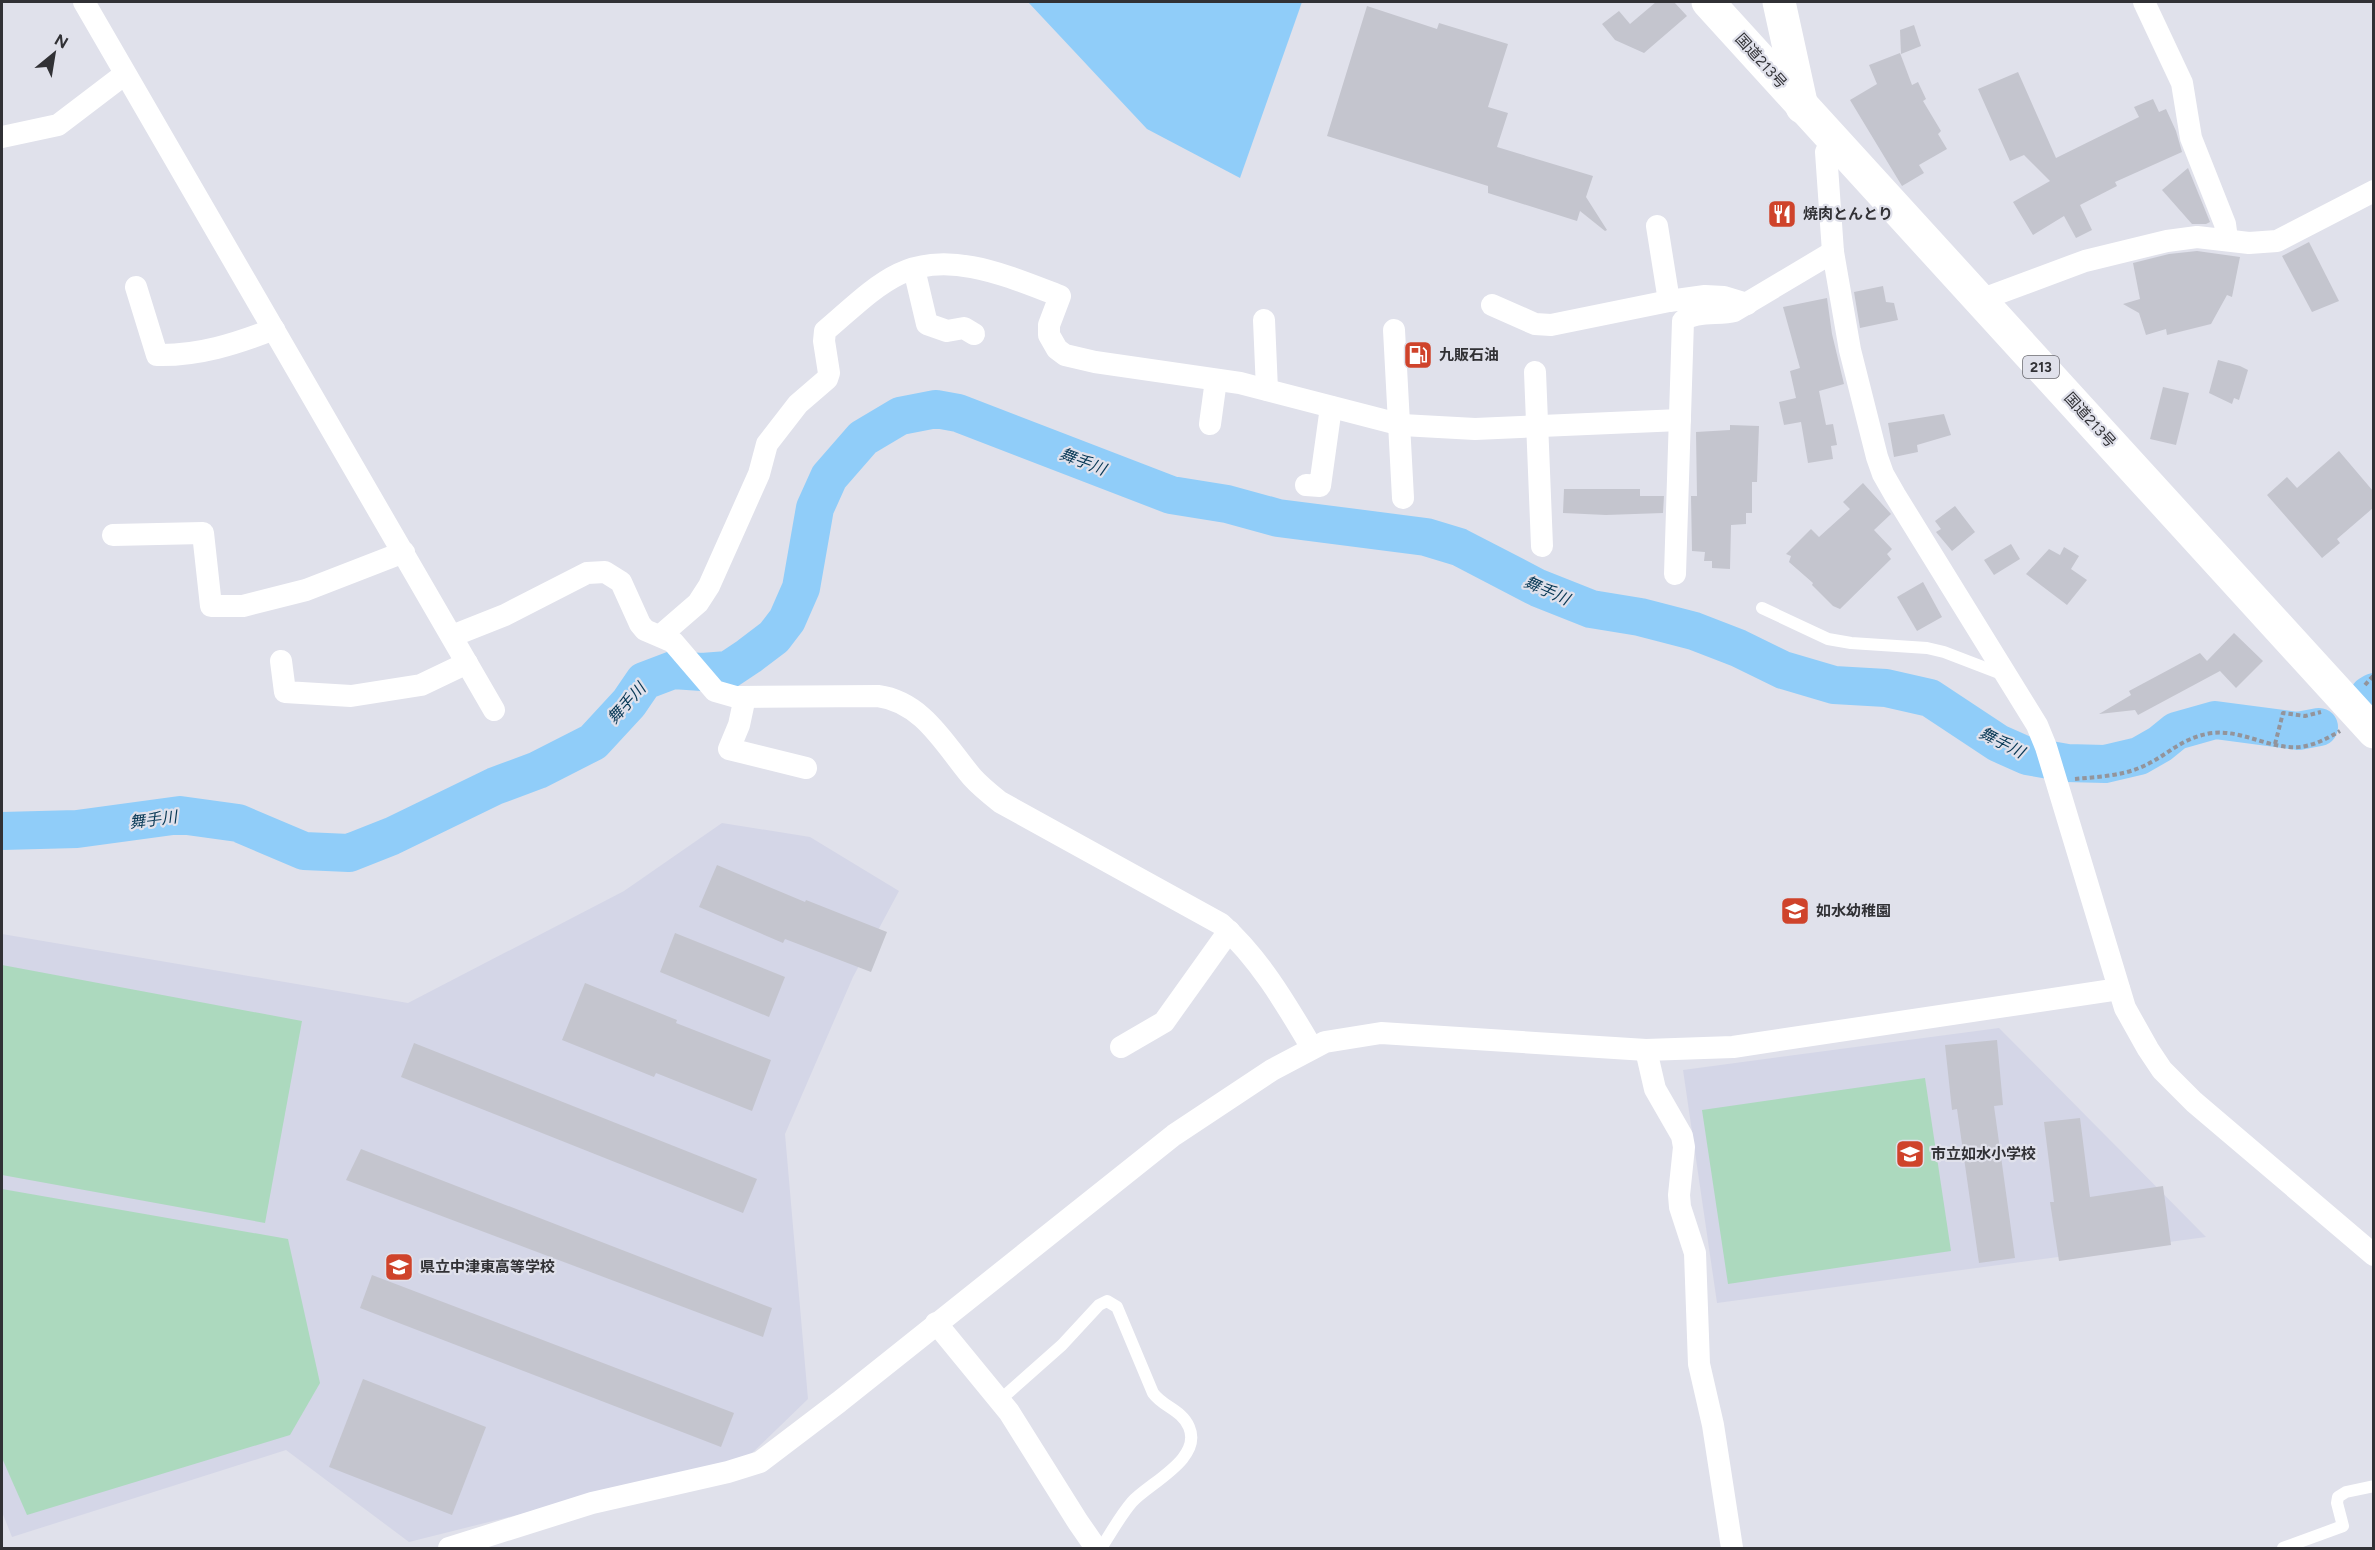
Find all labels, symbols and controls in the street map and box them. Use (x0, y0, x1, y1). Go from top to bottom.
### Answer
north arrow (24, 24, 84, 84)
text: N (51, 30, 71, 53)
street label: 国道213号 (1732, 30, 1790, 92)
restaurant icon: 焼肉とんとり (1766, 198, 1798, 230)
place label: 焼肉とんとり (1803, 205, 1893, 223)
fuel station icon: 九販石油 (1402, 339, 1434, 371)
place label: 九販石油 (1439, 346, 1499, 364)
road number: 213 (2023, 356, 2059, 378)
street label: 国道213号 (2061, 389, 2119, 451)
water label: 舞手川 (1057, 444, 1110, 480)
water label: 舞手川 (1521, 572, 1574, 610)
water label: 舞手川 (603, 678, 651, 728)
water label: 舞手川 (1976, 723, 2029, 763)
water label: 舞手川 (128, 807, 180, 832)
school or university icon: 如水幼稚園 (1779, 895, 1811, 927)
place label: 如水幼稚園 (1816, 902, 1891, 920)
school or university icon: 市立如水小学校 (1894, 1138, 1926, 1170)
place label: 市立如水小学校 (1931, 1145, 2036, 1163)
school or university icon: 県立中津東高等学校 (383, 1251, 415, 1283)
place label: 県立中津東高等学校 (420, 1258, 555, 1276)

